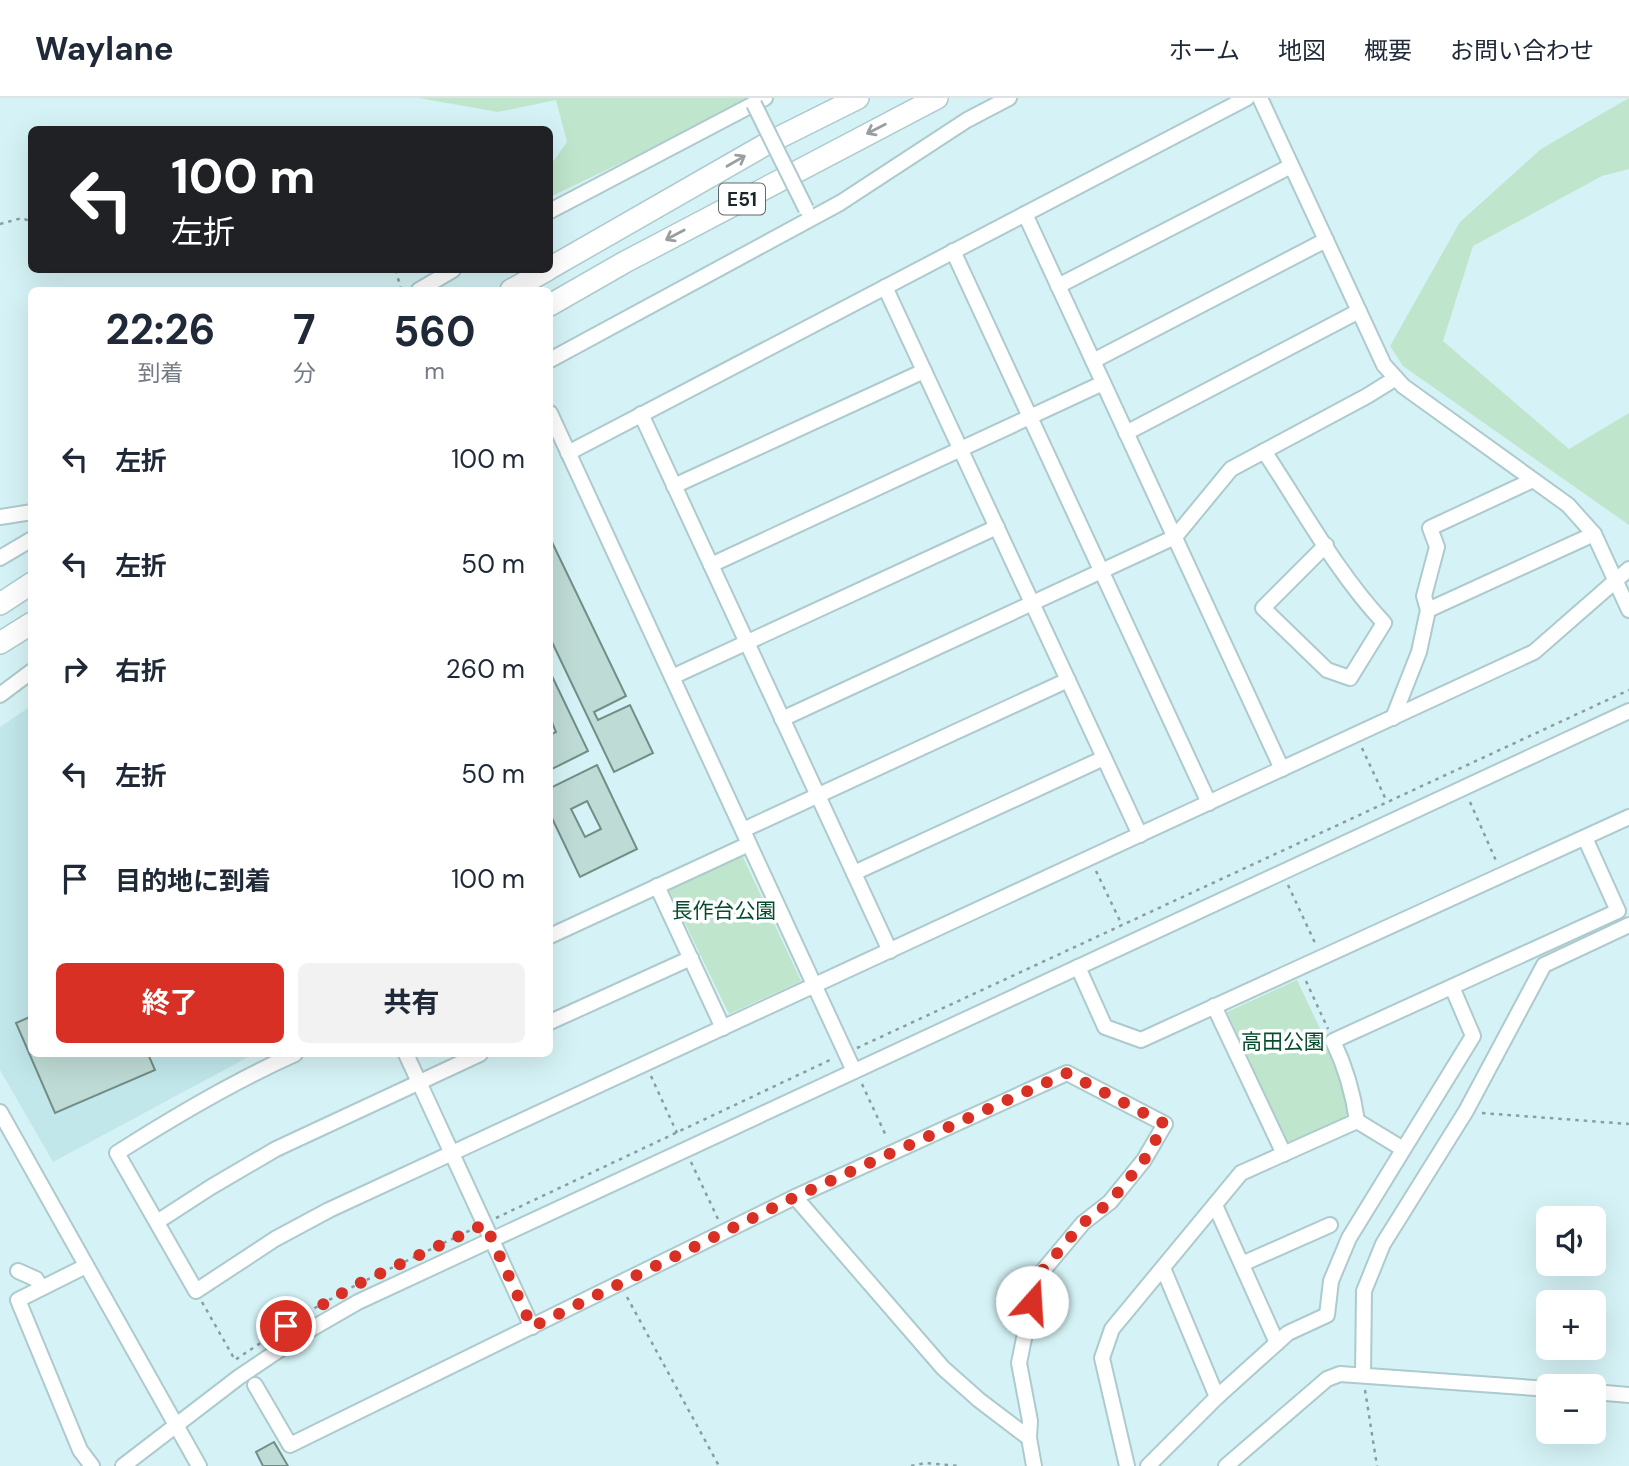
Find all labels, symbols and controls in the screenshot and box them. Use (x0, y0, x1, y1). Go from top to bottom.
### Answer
text: Waylane (35, 27, 174, 70)
text: ホーム (1169, 35, 1240, 66)
text: 地図 (1278, 35, 1326, 66)
text: 概要 (1364, 35, 1412, 66)
text: お問い合わせ (1450, 35, 1594, 66)
one-way arrow (866, 122, 887, 136)
text: 100 m (171, 144, 315, 208)
icon: left (56, 154, 147, 245)
one-way arrow (726, 154, 746, 168)
road number: E51 (719, 184, 765, 214)
text: 左折 (171, 211, 235, 253)
one-way arrow (665, 228, 685, 242)
text: 22:26 (105, 302, 215, 357)
text: 7 (293, 302, 316, 357)
text: 560 (393, 304, 476, 359)
text: m (424, 356, 445, 386)
text: 到着 (137, 358, 183, 388)
text: 分 (293, 358, 316, 388)
icon: left (56, 440, 94, 478)
text: 100 m (451, 442, 525, 476)
text: 左折 (115, 444, 167, 478)
icon: left (56, 545, 94, 583)
text: 50 m (461, 547, 525, 581)
text: 左折 (115, 549, 167, 583)
icon: right (56, 650, 94, 688)
text: 260 m (446, 652, 525, 686)
text: 右折 (115, 654, 167, 688)
icon: left (56, 755, 94, 793)
text: 50 m (461, 757, 525, 791)
text: 左折 (115, 759, 167, 793)
icon: arrive (56, 860, 94, 898)
text: 100 m (451, 862, 525, 896)
text: 目的地に到着 (115, 864, 271, 898)
park label: 長作台公園 (672, 897, 777, 925)
button: 終了 (56, 963, 284, 1043)
button: 共有 (298, 963, 525, 1043)
park label: 高田公園 (1241, 1028, 1325, 1056)
map controls (1536, 1206, 1606, 1444)
button: sound (1536, 1206, 1606, 1276)
position arrow (995, 1265, 1069, 1339)
button: + (1536, 1290, 1606, 1360)
pin (256, 1296, 316, 1356)
icon: arrive (267, 1307, 305, 1345)
button: − (1536, 1374, 1606, 1444)

